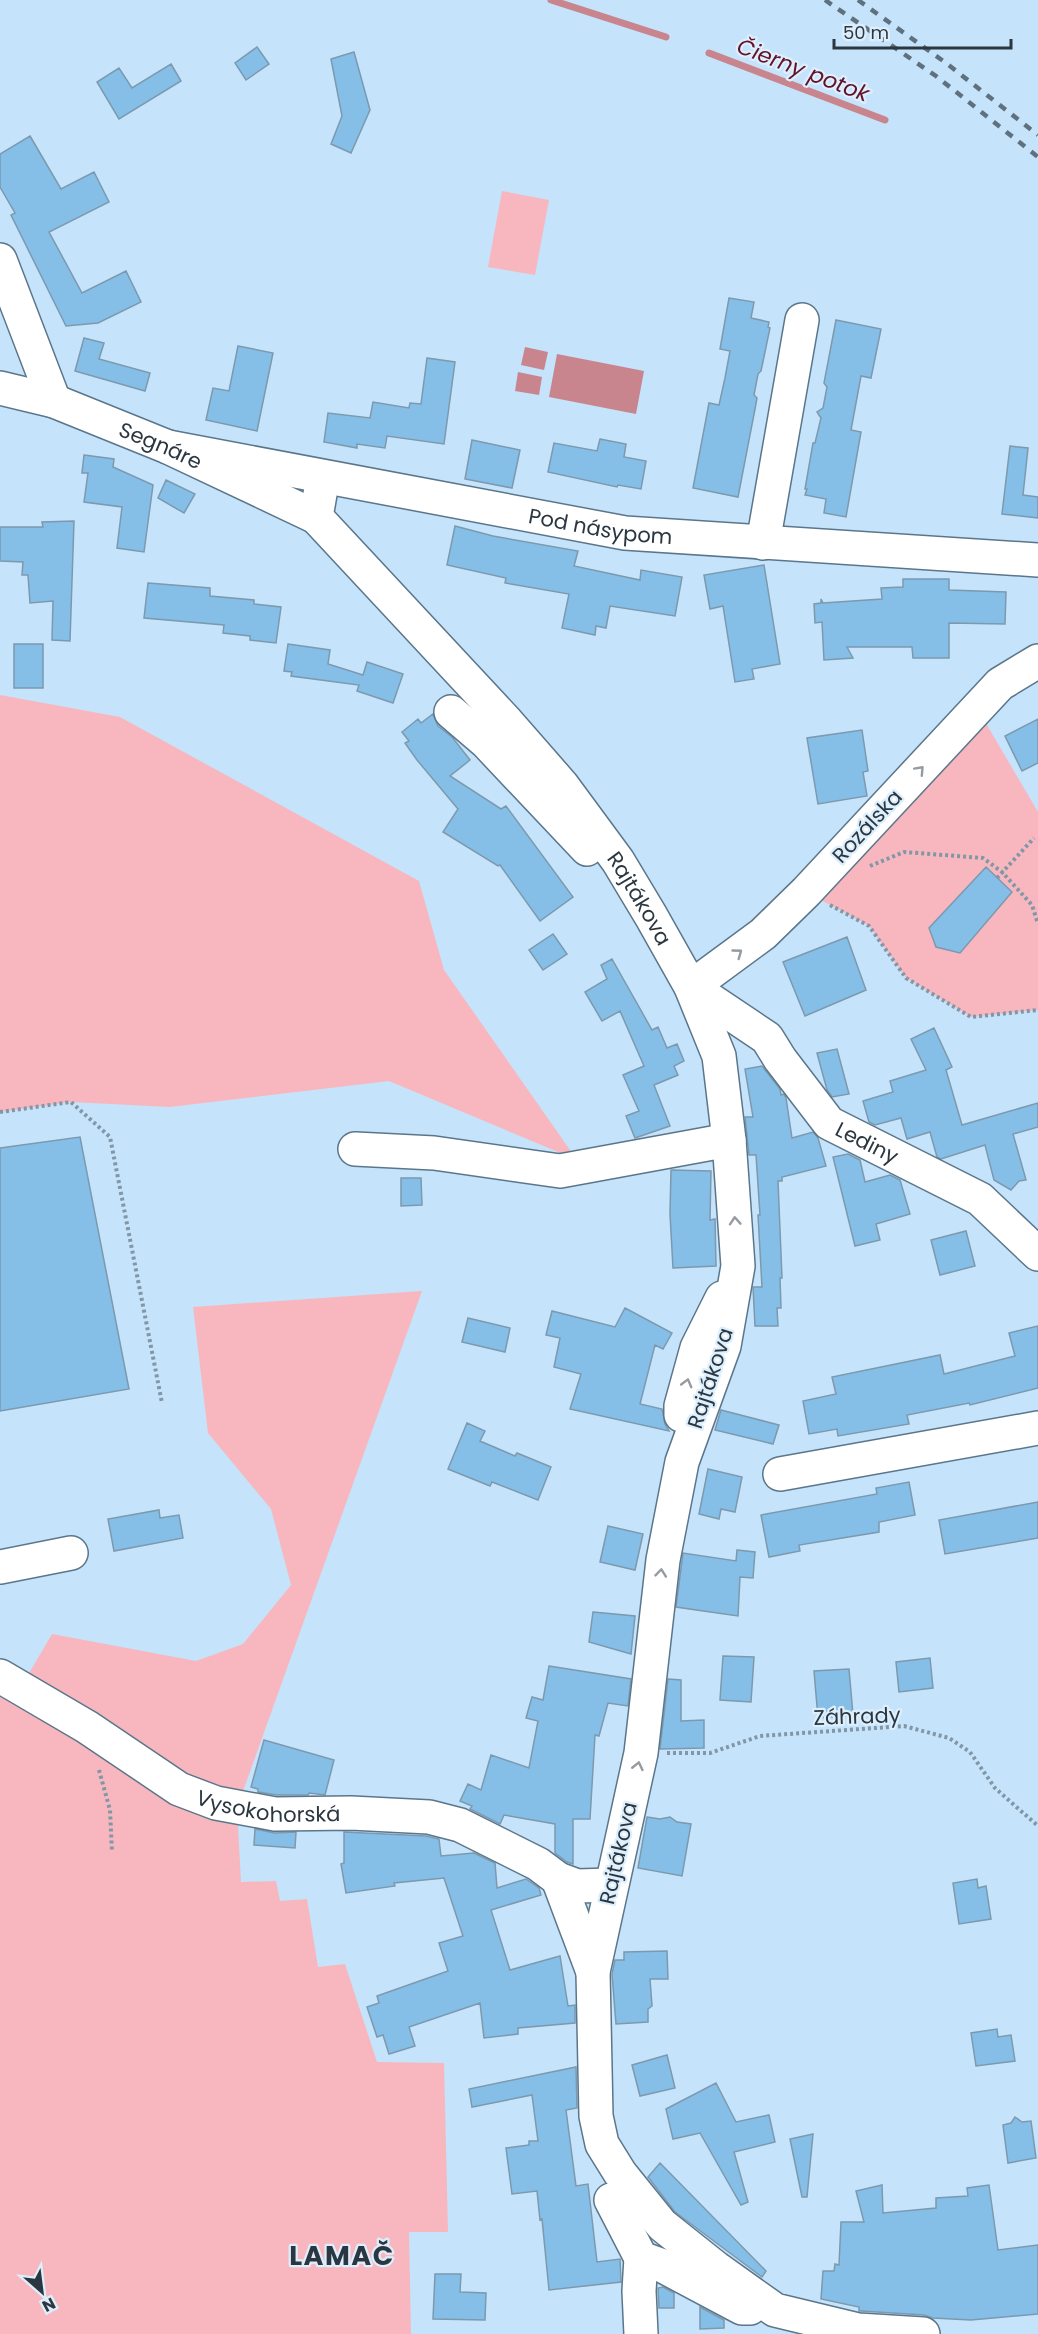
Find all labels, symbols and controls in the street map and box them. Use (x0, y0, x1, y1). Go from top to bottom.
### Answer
scale bar (834, 12, 1011, 50)
text: 50 m (843, 20, 889, 45)
water label: Čierny potok (732, 31, 875, 110)
street label: Segnáre (115, 414, 207, 476)
street label: Pod násypom (526, 501, 673, 551)
one-way arrow (912, 766, 923, 777)
street label: Rozálska (825, 783, 909, 869)
street label: Rajtákova (601, 845, 679, 950)
one-way arrow (732, 949, 743, 960)
street label: Lediny (831, 1114, 904, 1170)
one-way arrow (729, 1216, 742, 1225)
street label: Rajtákova (680, 1324, 740, 1432)
one-way arrow (680, 1378, 692, 1389)
one-way arrow (654, 1568, 667, 1577)
street label: Záhrady (813, 1700, 901, 1732)
one-way arrow (630, 1762, 643, 1772)
street label: Vysokohorská (192, 1782, 341, 1829)
street label: Rajtákova (592, 1799, 644, 1907)
district label: LAMAČ (289, 2237, 395, 2274)
north arrow (12, 2262, 72, 2322)
text: N (38, 2292, 60, 2318)

